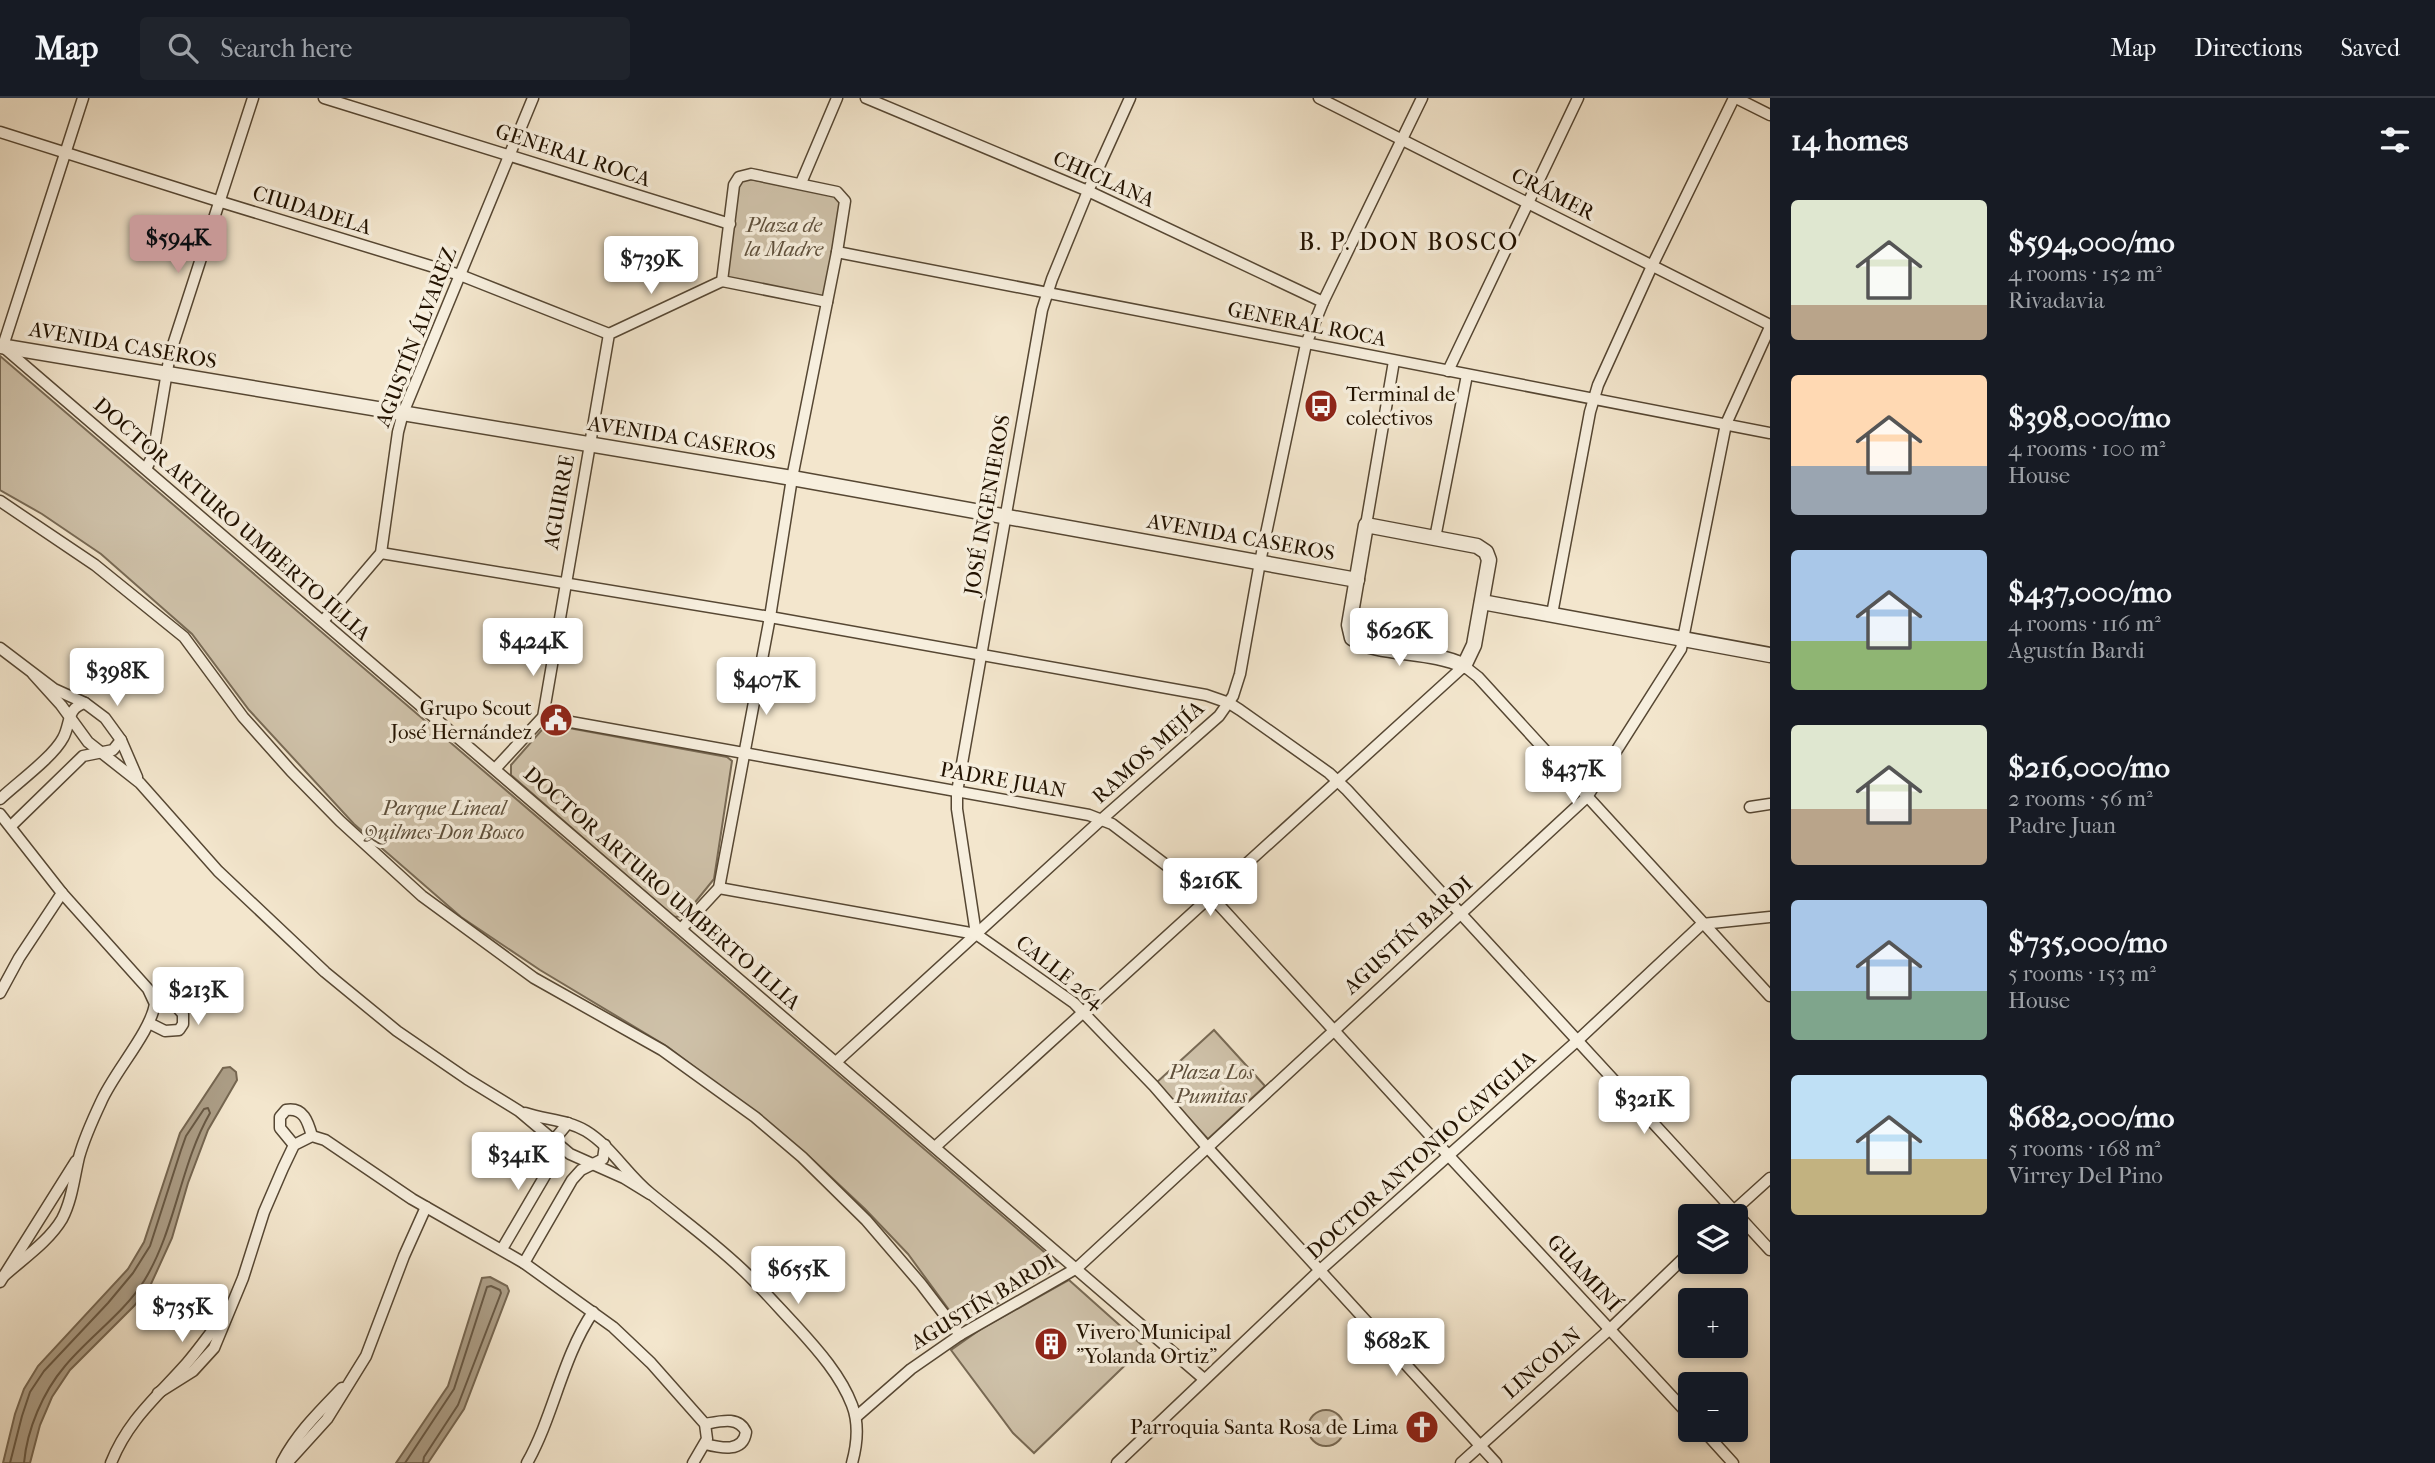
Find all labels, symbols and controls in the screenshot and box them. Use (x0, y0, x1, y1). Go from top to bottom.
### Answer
search box (140, 17, 630, 80)
text: Map (35, 29, 98, 68)
icon: search (164, 29, 202, 67)
text: Search here (220, 33, 352, 64)
text: Map (2110, 34, 2156, 62)
text: Directions (2194, 34, 2302, 62)
text: Saved (2340, 34, 2400, 62)
street label: GENERAL ROCA (493, 119, 654, 191)
icon: filters (2376, 121, 2414, 159)
text: 14 homes (1791, 123, 1908, 158)
street label: CHICLANA (1049, 146, 1159, 212)
street label: CRÁMER (1507, 163, 1599, 226)
street label: CIUDADELA (250, 181, 375, 240)
park label: Plaza de la Madre (744, 213, 824, 261)
pin: $594K (129, 216, 227, 275)
text: $594K (146, 224, 210, 251)
text: $594,000/mo (2008, 225, 2175, 260)
district label: B. P. DON BOSCO (1299, 228, 1519, 256)
icon: home (1847, 228, 1931, 312)
pin: $739K (602, 236, 700, 296)
street label: AGUSTÍN ÁLVAREZ (370, 244, 461, 431)
text: $739K (620, 245, 682, 272)
text: 4 rooms · 152 m² (2008, 260, 2162, 287)
text: Rivadavia (2008, 287, 2105, 314)
street label: GENERAL ROCA (1225, 297, 1389, 351)
street label: AVENIDA CASEROS (26, 317, 219, 373)
place label: Terminal de colectivos (1346, 382, 1455, 430)
bus stop icon: Terminal de colectivos (1302, 387, 1340, 425)
street label: DOCTOR ARTURO UMBERTO ILLIA (89, 392, 375, 646)
text: $398,000/mo (2008, 400, 2171, 435)
icon: home (1847, 403, 1931, 487)
street label: AVENIDA CASEROS (585, 411, 778, 465)
street label: JOSÉ INGENIEROS (959, 413, 1015, 599)
text: 4 rooms · 100 m² (2008, 435, 2166, 462)
street label: AGUIRRE (539, 453, 579, 552)
text: House (2008, 462, 2070, 489)
street label: AVENIDA CASEROS (1144, 509, 1337, 565)
text: $437,000/mo (2008, 575, 2172, 610)
icon: home (1847, 578, 1931, 662)
pin: $626K (1350, 608, 1448, 668)
text: 4 rooms · 116 m² (2008, 610, 2161, 637)
text: $626K (1366, 617, 1432, 644)
pin: $424K (484, 618, 582, 678)
text: $424K (499, 627, 567, 654)
text: Agustín Bardi (2008, 637, 2145, 664)
pin: $398K (68, 648, 166, 708)
text: $398K (86, 657, 148, 684)
pin: $407K (717, 658, 815, 717)
text: $407K (733, 666, 799, 693)
street label: RAMOS MEJÍA (1087, 695, 1209, 808)
place label: Grupo Scout José Hernández (388, 696, 532, 744)
public building icon: Grupo Scout José Hernández (537, 701, 575, 739)
pin: $437K (1524, 746, 1622, 806)
text: $216,000/mo (2008, 750, 2170, 785)
icon: home (1847, 753, 1931, 837)
text: $437K (1541, 755, 1605, 782)
street label: PADRE JUAN (938, 757, 1068, 803)
street label: DOCTOR ARTURO UMBERTO ILLIA (519, 761, 805, 1015)
text: 2 rooms · 56 m² (2008, 785, 2153, 812)
park label: Parque Lineal Quilmes-Don Bosco (363, 796, 524, 845)
text: Padre Juan (2008, 812, 2116, 839)
pin: $216K (1161, 858, 1259, 918)
text: $216K (1179, 867, 1241, 894)
street label: AGUSTÍN BARDI (1338, 871, 1477, 1000)
text: $735,000/mo (2008, 925, 2167, 960)
icon: home (1847, 928, 1931, 1012)
street label: CALLE 264 (1011, 930, 1109, 1014)
text: 5 rooms · 153 m² (2008, 960, 2156, 987)
pin: $213K (149, 968, 247, 1027)
text: $213K (169, 976, 227, 1003)
text: House (2008, 987, 2070, 1014)
street label: DOCTOR ANTONIO CAVIGLIA (1302, 1046, 1541, 1264)
park label: Plaza Los Pumitas (1167, 1060, 1254, 1108)
pin: $321K (1595, 1076, 1693, 1136)
text: $321K (1615, 1085, 1673, 1112)
text: $682,000/mo (2008, 1100, 2174, 1135)
icon: home (1847, 1103, 1931, 1187)
pin: $341K (469, 1132, 567, 1192)
text: 5 rooms · 168 m² (2008, 1135, 2161, 1162)
text: $341K (488, 1141, 548, 1168)
text: Virrey Del Pino (2008, 1162, 2163, 1189)
map controls (1678, 1204, 1748, 1442)
button: layers (1678, 1204, 1748, 1274)
street label: GUAMINÍ (1542, 1230, 1626, 1317)
pin: $655K (749, 1246, 847, 1306)
street label: AGUSTÍN BARDI (905, 1249, 1060, 1355)
text: $655K (767, 1255, 829, 1282)
pin: $735K (133, 1284, 231, 1344)
button: + (1678, 1288, 1748, 1358)
text: $735K (152, 1293, 212, 1320)
pin: $682K (1347, 1318, 1445, 1378)
place label: Vivero Municipal "Yolanda Ortiz" (1075, 1320, 1232, 1368)
street label: LINCOLN (1498, 1323, 1586, 1403)
building icon: Vivero Municipal "Yolanda Ortiz" (1032, 1325, 1070, 1363)
text: $682K (1363, 1327, 1429, 1354)
button: − (1678, 1372, 1748, 1442)
church icon: Parroquia Santa Rosa de Lima (1403, 1408, 1441, 1446)
place label: Parroquia Santa Rosa de Lima (1130, 1415, 1398, 1439)

